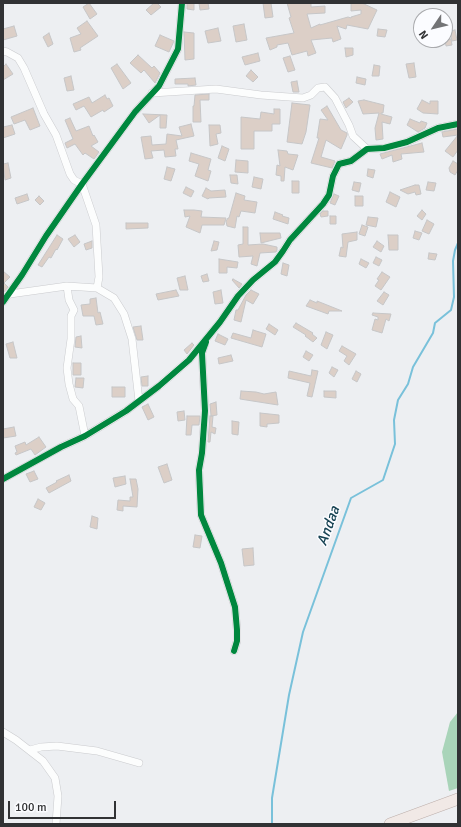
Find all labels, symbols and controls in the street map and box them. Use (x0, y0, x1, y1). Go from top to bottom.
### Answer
north arrow (413, 8, 453, 48)
text: N (416, 28, 431, 41)
water label: Andaa (314, 504, 344, 548)
scale bar (10, 793, 118, 819)
text: 100 m (15, 800, 47, 815)

